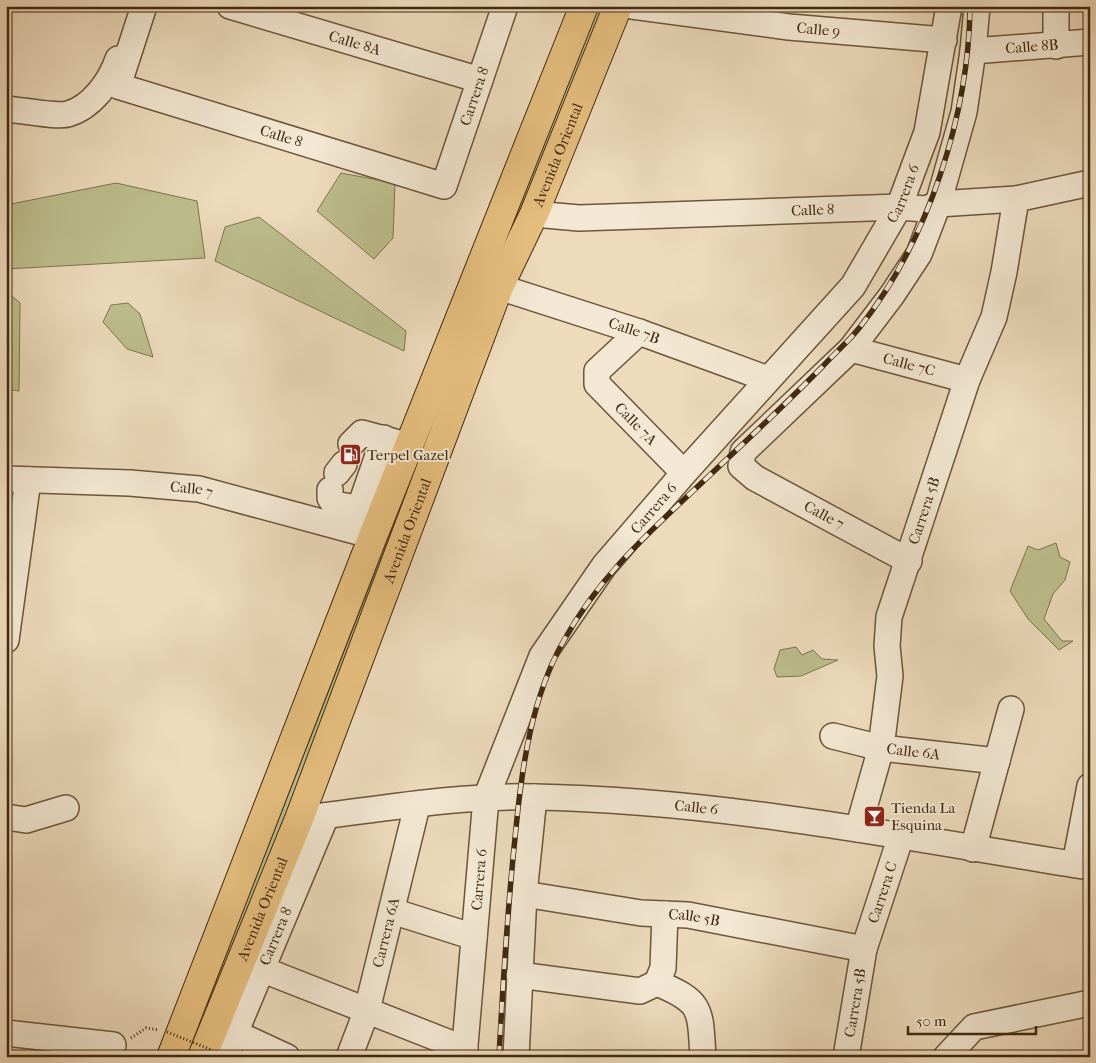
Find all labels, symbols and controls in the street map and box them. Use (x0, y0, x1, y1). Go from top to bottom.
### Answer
street label: Calle 9 (796, 19, 841, 40)
street label: Calle 8A (327, 27, 383, 59)
street label: Calle 8B (1005, 35, 1059, 57)
street label: Carrera 8 (456, 64, 493, 128)
street label: Avenida Oriental (528, 100, 587, 210)
street label: Calle 8 (258, 121, 305, 151)
street label: Carrera 6 (883, 161, 923, 226)
street label: Calle 8 (791, 200, 835, 220)
street label: Calle 7B (606, 314, 662, 348)
street label: Calle 7C (881, 349, 937, 380)
street label: Calle 7A (611, 399, 661, 449)
fuel station icon: Terpel Gazel (339, 443, 363, 467)
place label: Terpel Gazel (367, 446, 449, 464)
street label: Carrera 5B (905, 475, 944, 547)
street label: Avenida Oriental (379, 476, 435, 587)
street label: Calle 7 (169, 478, 215, 501)
street label: Carrera 6 (627, 478, 681, 538)
street label: Calle 7 (801, 497, 847, 533)
street label: Calle 6A (886, 740, 941, 764)
street label: Calle 6 (674, 796, 720, 819)
place label: Tienda La Esquina (891, 799, 957, 834)
bar icon: Tienda La Esquina (863, 805, 887, 829)
street label: Carrera 6 (467, 847, 491, 911)
street label: Avenida Oriental (233, 854, 292, 964)
street label: Carrera C (864, 859, 901, 926)
street label: Carrera 6A (369, 895, 403, 970)
street label: Carrera 8 (255, 904, 296, 968)
street label: Calle 5B (668, 905, 722, 930)
street label: Carrera 5B (840, 967, 870, 1039)
scale bar (908, 1003, 1036, 1035)
text: 50 m (916, 1012, 947, 1030)

